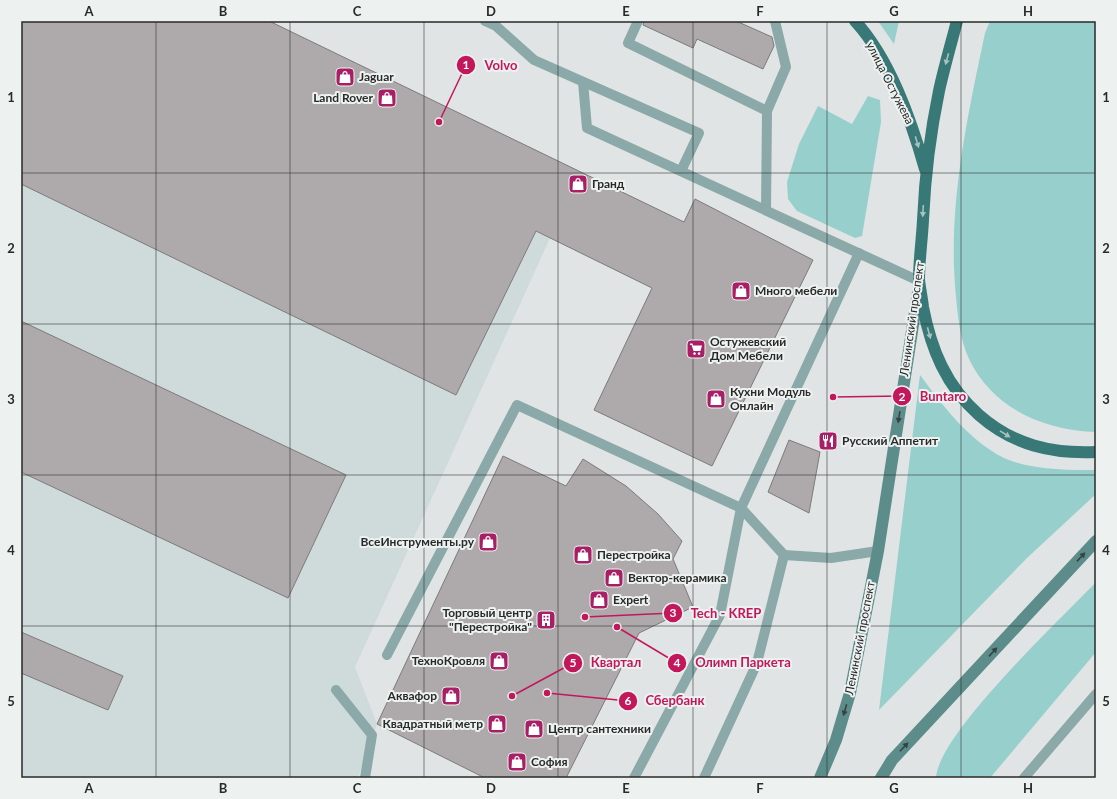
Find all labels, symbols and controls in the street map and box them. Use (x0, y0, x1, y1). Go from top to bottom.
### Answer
text: A (83, 3, 94, 19)
text: B (219, 3, 228, 19)
text: C (353, 3, 362, 19)
text: D (486, 3, 496, 19)
text: E (622, 3, 630, 19)
text: F (756, 3, 764, 19)
text: G (889, 3, 899, 19)
text: H (1023, 3, 1033, 19)
street label: улица Остужева (863, 39, 918, 127)
one-way arrow (944, 52, 950, 65)
callout: Volvo (456, 53, 525, 78)
text: 1 (463, 57, 470, 72)
text: Volvo (484, 57, 518, 73)
shop icon: Jaguar (334, 66, 356, 88)
place label: Jaguar (359, 69, 394, 84)
shop icon: Land Rover (376, 87, 398, 109)
text: 1 (7, 89, 15, 105)
text: 1 (1102, 89, 1110, 105)
place label: Land Rover (313, 90, 374, 105)
one-way arrow (914, 136, 920, 148)
shop icon: Гранд (567, 173, 589, 195)
place label: Гранд (592, 176, 625, 191)
one-way arrow (920, 205, 927, 217)
text: 2 (7, 240, 15, 256)
text: 2 (1102, 240, 1110, 256)
street label: Ленинский проспект (896, 261, 927, 378)
shop icon: Много мебели (730, 280, 752, 302)
place label: Много мебели (755, 283, 837, 298)
one-way arrow (926, 328, 932, 340)
place label: Остужевский Дом Мебели (710, 334, 786, 363)
supermarket icon: Остужевский Дом Мебели (685, 338, 707, 360)
place label: Кухни Модуль Онлайн (730, 384, 811, 413)
callout: Buntaro (892, 384, 974, 409)
shop icon: Кухни Модуль Онлайн (705, 388, 727, 410)
text: Buntaro (920, 388, 967, 404)
text: 2 (899, 389, 906, 404)
text: 3 (7, 391, 15, 407)
text: 3 (1102, 391, 1110, 407)
one-way arrow (895, 411, 901, 423)
restaurant icon: Русский Аппетит (817, 430, 839, 452)
one-way arrow (1000, 430, 1010, 438)
place label: Русский Аппетит (842, 433, 939, 448)
shop icon: ВсеИнструменты.ру (477, 531, 499, 553)
place label: ВсеИнструменты.ру (361, 534, 475, 549)
text: 4 (7, 542, 15, 558)
text: 4 (1102, 542, 1110, 558)
shop icon: Перестройка (572, 544, 594, 566)
place label: Перестройка (597, 547, 671, 562)
one-way arrow (1077, 551, 1086, 562)
shop icon: Вектор-керамика (603, 567, 625, 589)
place label: Вектор-керамика (628, 570, 727, 585)
street label: Ленинский проспект (841, 580, 878, 697)
shop icon: Expert (588, 589, 610, 611)
place label: Expert (613, 592, 649, 607)
callout: Tech - KREP (663, 601, 770, 626)
place label: Торговый центр "Перестройка" (442, 605, 532, 634)
text: 3 (670, 605, 677, 620)
text: Tech - KREP (691, 605, 761, 621)
building icon: Торговый центр "Перестройка" (535, 609, 557, 631)
one-way arrow (988, 647, 998, 657)
shop icon: ТехноКровля (488, 650, 510, 672)
callout: Квартал (563, 650, 650, 675)
callout: Олимп Паркета (667, 650, 799, 675)
place label: ТехноКровля (412, 653, 485, 668)
text: Квартал (591, 654, 641, 670)
text: Олимп Паркета (695, 654, 791, 670)
text: 5 (570, 655, 577, 670)
text: 4 (674, 655, 681, 670)
shop icon: Аквафор (440, 685, 462, 707)
place label: Аквафор (387, 688, 437, 703)
callout: Сбербанк (618, 688, 713, 713)
text: Сбербанк (645, 692, 705, 708)
text: 5 (7, 693, 15, 709)
text: 6 (625, 693, 632, 708)
text: 5 (1102, 693, 1110, 709)
one-way arrow (842, 704, 848, 716)
shop icon: Квадратный метр (486, 713, 508, 735)
place label: Квадратный метр (383, 716, 483, 731)
shop icon: Центр сантехники (523, 718, 545, 740)
place label: Центр сантехники (548, 721, 651, 736)
one-way arrow (899, 742, 909, 752)
shop icon: София (506, 751, 528, 773)
place label: София (531, 754, 568, 769)
text: A (83, 780, 94, 796)
text: B (219, 780, 228, 796)
text: C (353, 780, 362, 796)
text: D (486, 780, 496, 796)
text: E (622, 780, 630, 796)
text: F (756, 780, 764, 796)
text: G (889, 780, 899, 796)
text: H (1023, 780, 1033, 796)

